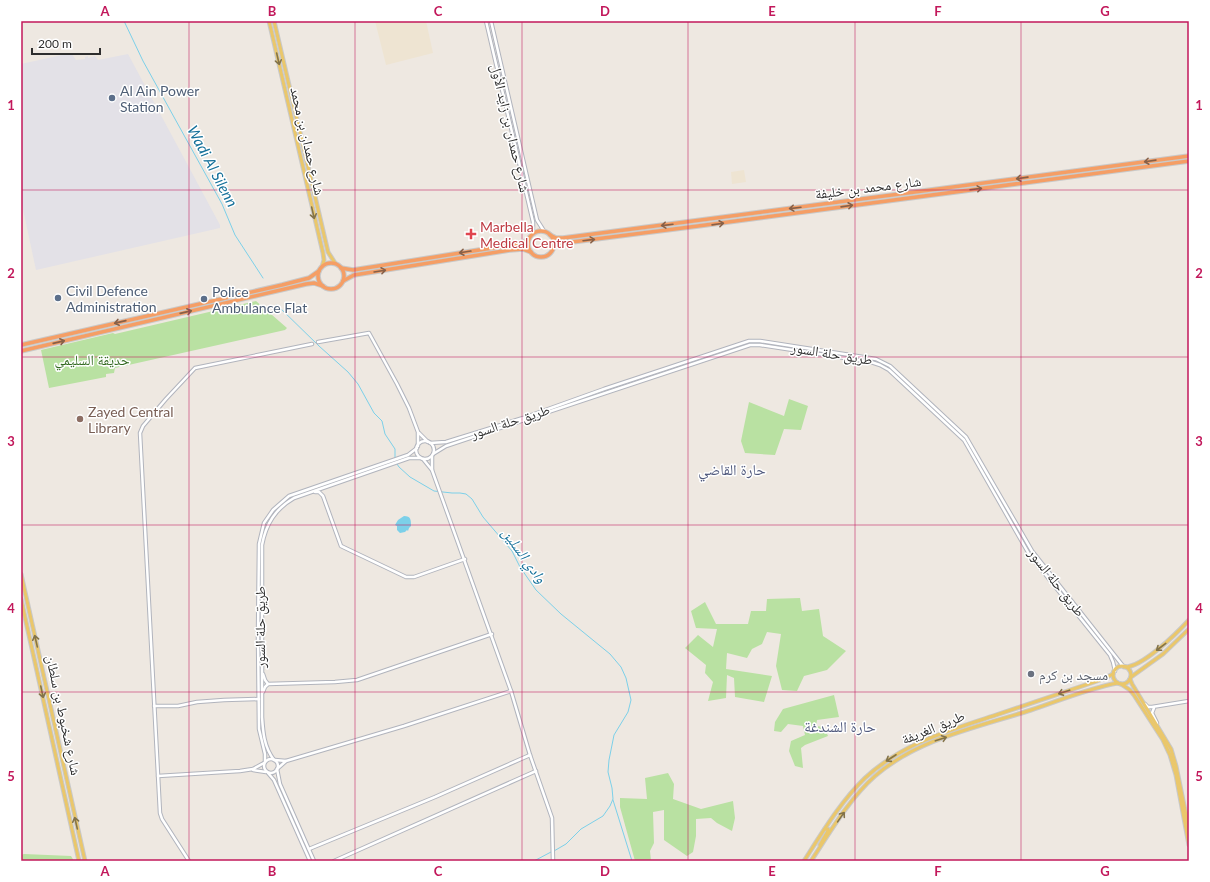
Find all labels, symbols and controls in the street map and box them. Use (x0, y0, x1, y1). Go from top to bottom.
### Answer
text: A (99, 3, 110, 19)
text: B (268, 3, 277, 19)
text: C (434, 3, 443, 19)
text: D (600, 3, 610, 19)
text: E (768, 3, 776, 19)
text: F (934, 3, 942, 19)
text: G (1100, 3, 1110, 19)
scale bar (32, 30, 100, 56)
text: 200 m (38, 36, 72, 51)
one-way arrow (274, 52, 282, 65)
street label: شارع حمدان بن زايد الأول (486, 62, 534, 194)
place label: Al Ain Power Station (120, 82, 199, 115)
street label: شارع حمدان بن محمد (285, 85, 329, 197)
marker: Al Ain Power Station (107, 93, 117, 103)
text: 1 (7, 97, 15, 113)
text: 1 (1195, 97, 1203, 113)
water label: Wadi Al Silenn (184, 122, 242, 210)
one-way arrow (1144, 157, 1157, 165)
street label: شارع محمد بن خليفة (814, 172, 922, 204)
one-way arrow (1015, 174, 1028, 182)
one-way arrow (969, 185, 982, 193)
one-way arrow (840, 202, 853, 210)
one-way arrow (789, 204, 802, 212)
one-way arrow (310, 206, 318, 219)
place label: Marbella Medical Centre (480, 218, 573, 251)
one-way arrow (711, 220, 724, 228)
one-way arrow (661, 221, 674, 229)
marker: Marbella Medical Centre (465, 228, 477, 240)
one-way arrow (582, 236, 595, 244)
one-way arrow (459, 248, 472, 256)
text: 2 (7, 265, 15, 281)
text: 2 (1195, 265, 1203, 281)
one-way arrow (373, 267, 386, 275)
place label: Civil Defence Administration (66, 282, 157, 315)
place label: Police Ambulance Flat (212, 283, 307, 316)
marker: Civil Defence Administration (53, 293, 63, 303)
marker: Police Ambulance Flat (199, 294, 209, 304)
one-way arrow (179, 308, 192, 316)
one-way arrow (114, 319, 127, 327)
one-way arrow (52, 337, 65, 345)
street label: طريق حلة السور (789, 338, 874, 370)
park label: حديقة السليمي (54, 351, 130, 371)
street label: طريق حلة السور (467, 400, 552, 444)
place label: Zayed Central Library (88, 403, 174, 436)
marker: Zayed Central Library (75, 414, 85, 424)
text: 3 (7, 433, 15, 449)
text: 3 (1195, 433, 1203, 449)
district label: حارة القاضي (698, 460, 766, 482)
water label: وادي السلين (496, 524, 551, 588)
street label: طريق حلة السور (1023, 544, 1089, 621)
street label: طريق حلة السور (251, 586, 270, 669)
text: 4 (7, 600, 15, 616)
text: 4 (1195, 600, 1203, 616)
one-way arrow (32, 635, 39, 648)
one-way arrow (1155, 643, 1166, 651)
street label: شارع شخبوط بن سلطان (41, 653, 85, 777)
place label: مسجد بن كرم (1039, 666, 1108, 685)
marker: مسجد بن كرم (1026, 669, 1036, 679)
one-way arrow (38, 685, 46, 698)
one-way arrow (1058, 689, 1071, 696)
street label: طريق الغريفة (899, 707, 968, 749)
district label: حارة الشندغة (804, 717, 876, 736)
one-way arrow (934, 735, 947, 742)
one-way arrow (886, 754, 897, 762)
text: 5 (7, 768, 15, 784)
text: 5 (1195, 768, 1203, 784)
one-way arrow (837, 812, 845, 823)
one-way arrow (72, 817, 80, 830)
text: A (99, 863, 110, 879)
text: B (268, 863, 277, 879)
text: C (434, 863, 443, 879)
text: D (600, 863, 610, 879)
text: E (768, 863, 776, 879)
text: F (934, 863, 942, 879)
text: G (1100, 863, 1110, 879)

